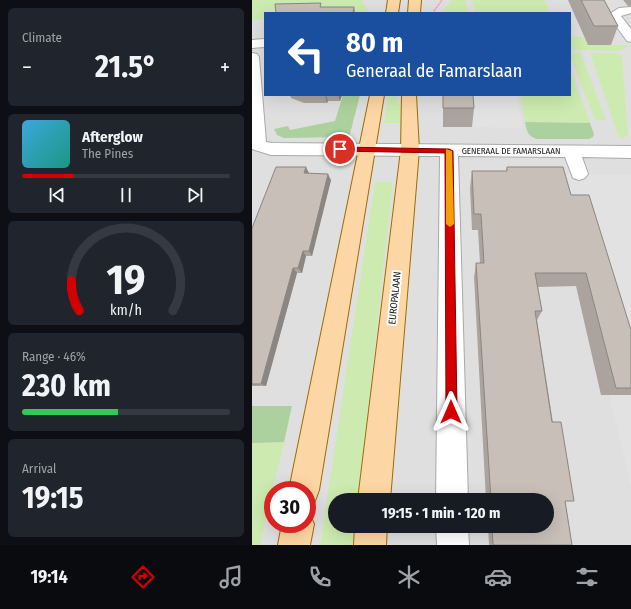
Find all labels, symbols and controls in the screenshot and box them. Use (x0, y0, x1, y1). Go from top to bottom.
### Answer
text: 80 m (346, 26, 403, 59)
icon: left (280, 28, 332, 80)
text: Climate (22, 30, 62, 45)
text: 21.5° (95, 49, 157, 85)
text: − (22, 54, 32, 81)
text: + (220, 54, 230, 81)
text: Generaal de Famarslaan (346, 60, 522, 82)
text: Afterglow (82, 128, 143, 146)
pin (323, 132, 357, 166)
icon: arrive (329, 138, 351, 160)
text: The Pines (82, 146, 133, 161)
street label: GENERAAL DE FAMARSLAAN (462, 146, 560, 156)
icon: previous (46, 184, 68, 206)
icon: pause (115, 184, 137, 206)
icon: next (184, 184, 206, 206)
text: 19 (106, 254, 146, 304)
street label: EUROPALAAN (386, 271, 404, 325)
text: km/h (110, 301, 142, 318)
text: Range · 46% (22, 349, 86, 364)
text: 230 km (22, 368, 111, 404)
position arrow (430, 391, 472, 433)
text: Arrival (22, 461, 56, 476)
text: 19:15 (22, 480, 83, 516)
speed limit sign: 30 (264, 481, 316, 533)
text: 19:15 · 1 min · 120 m (382, 504, 500, 522)
icon: directions (129, 563, 157, 591)
icon: music (217, 563, 245, 591)
icon: phone (306, 563, 334, 591)
icon: climate (395, 563, 423, 591)
icon: car (484, 563, 512, 591)
icon: filters (573, 563, 601, 591)
text: 19:14 (30, 566, 68, 588)

